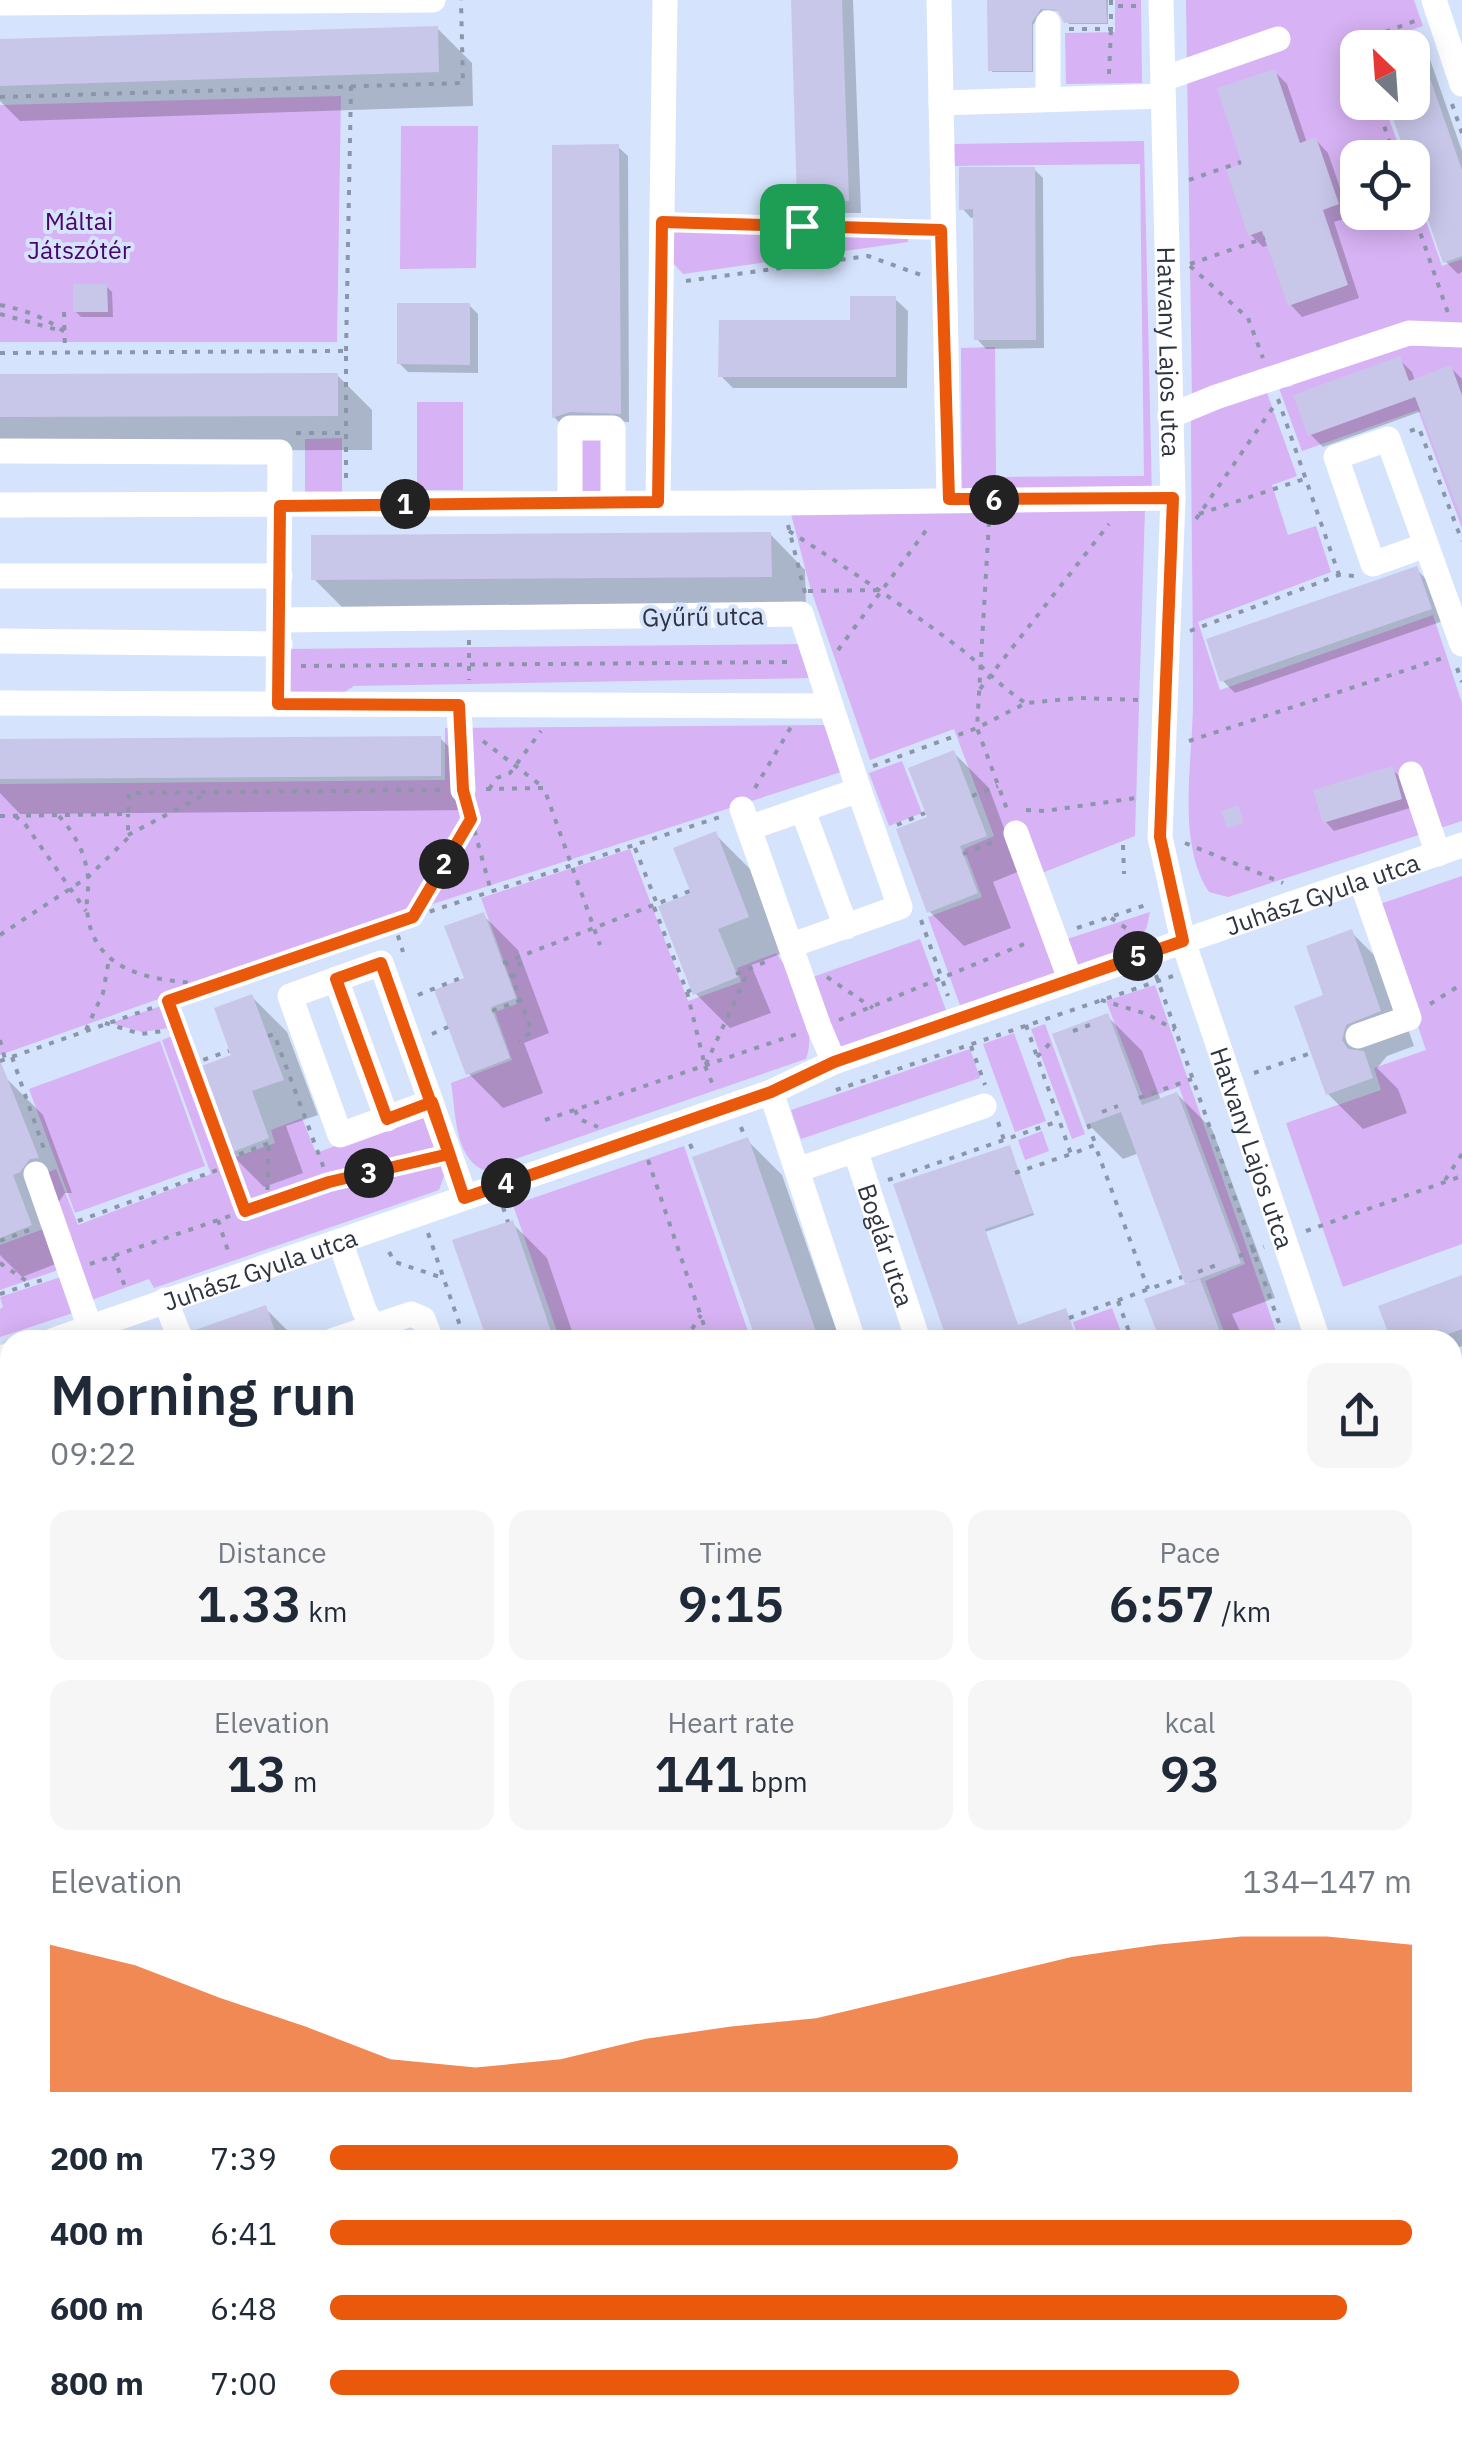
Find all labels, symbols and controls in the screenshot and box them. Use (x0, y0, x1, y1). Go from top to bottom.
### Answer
north arrow (1340, 30, 1430, 120)
map controls (1340, 30, 1430, 230)
button: locate (1340, 140, 1430, 230)
pin (760, 184, 845, 269)
icon: arrive (775, 199, 830, 254)
park label: Máltai Játszótér (27, 204, 131, 266)
street label: Hatvany Lajos utca (1150, 246, 1189, 458)
pin: 6 (969, 475, 1019, 525)
pin: 1 (380, 479, 430, 529)
text: 6 (986, 481, 1002, 518)
text: 1 (397, 485, 413, 522)
street label: Gyűrű utca (642, 598, 764, 634)
pin: 2 (419, 839, 469, 889)
text: 2 (436, 845, 452, 882)
street label: Juhász Gyula utca (1221, 845, 1424, 942)
pin: 5 (1113, 931, 1163, 981)
text: 5 (1130, 937, 1146, 974)
street label: Hatvany Lajos utca (1203, 1042, 1302, 1253)
pin: 3 (344, 1148, 394, 1198)
text: 3 (361, 1154, 377, 1191)
pin: 4 (481, 1158, 531, 1208)
text: 4 (498, 1164, 514, 1201)
street label: Boglár utca (851, 1179, 922, 1311)
street label: Juhász Gyula utca (159, 1220, 361, 1318)
text: Morning run (50, 1359, 357, 1430)
button: share (1307, 1363, 1412, 1468)
text: 09:22 (50, 1432, 136, 1474)
text: Distance (217, 1534, 327, 1571)
text: Time (700, 1534, 762, 1571)
text: Pace (1160, 1534, 1220, 1571)
text: 1.33 (197, 1571, 302, 1636)
text: 9:15 (678, 1571, 784, 1636)
text: 6:57 (1109, 1571, 1215, 1636)
text: km (302, 1593, 347, 1630)
text: /km (1215, 1593, 1271, 1630)
text: Elevation (214, 1704, 330, 1741)
text: Heart rate (667, 1704, 795, 1741)
text: kcal (1165, 1704, 1215, 1741)
text: 13 (226, 1741, 286, 1806)
text: 141 (654, 1741, 744, 1806)
text: 93 (1160, 1741, 1220, 1806)
text: m (286, 1763, 318, 1800)
text: bpm (744, 1763, 808, 1800)
text: Elevation (50, 1860, 183, 1902)
text: 134–147 m (1242, 1860, 1412, 1902)
text: 200 m (50, 2137, 144, 2179)
text: 7:39 (210, 2137, 277, 2179)
text: 400 m (50, 2212, 144, 2254)
text: 6:41 (210, 2212, 277, 2254)
text: 600 m (50, 2287, 144, 2329)
text: 6:48 (210, 2287, 277, 2329)
text: 800 m (50, 2362, 144, 2404)
text: 7:00 (210, 2362, 277, 2404)

